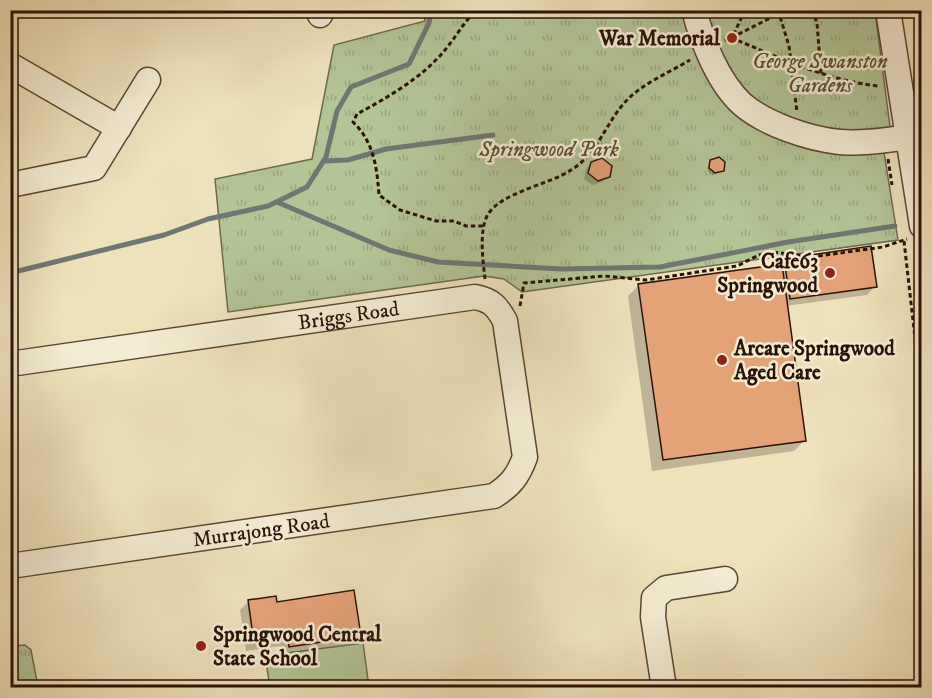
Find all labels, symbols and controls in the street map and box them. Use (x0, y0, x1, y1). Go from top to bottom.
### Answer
place label: War Memorial (598, 26, 721, 52)
marker: War Memorial (725, 31, 739, 45)
park label: George Swanston Gardens (752, 49, 888, 99)
park label: Springwood Park (478, 137, 619, 163)
place label: Cafe63 Springwood (717, 249, 819, 299)
marker: Cafe63 Springwood (823, 266, 837, 280)
street label: Briggs Road (296, 296, 401, 336)
place label: Arcare Springwood Aged Care (733, 336, 895, 386)
marker: Arcare Springwood Aged Care (715, 353, 729, 367)
street label: Murrajong Road (191, 508, 332, 553)
place label: Springwood Central State School (213, 622, 382, 672)
marker: Springwood Central State School (194, 639, 208, 653)

